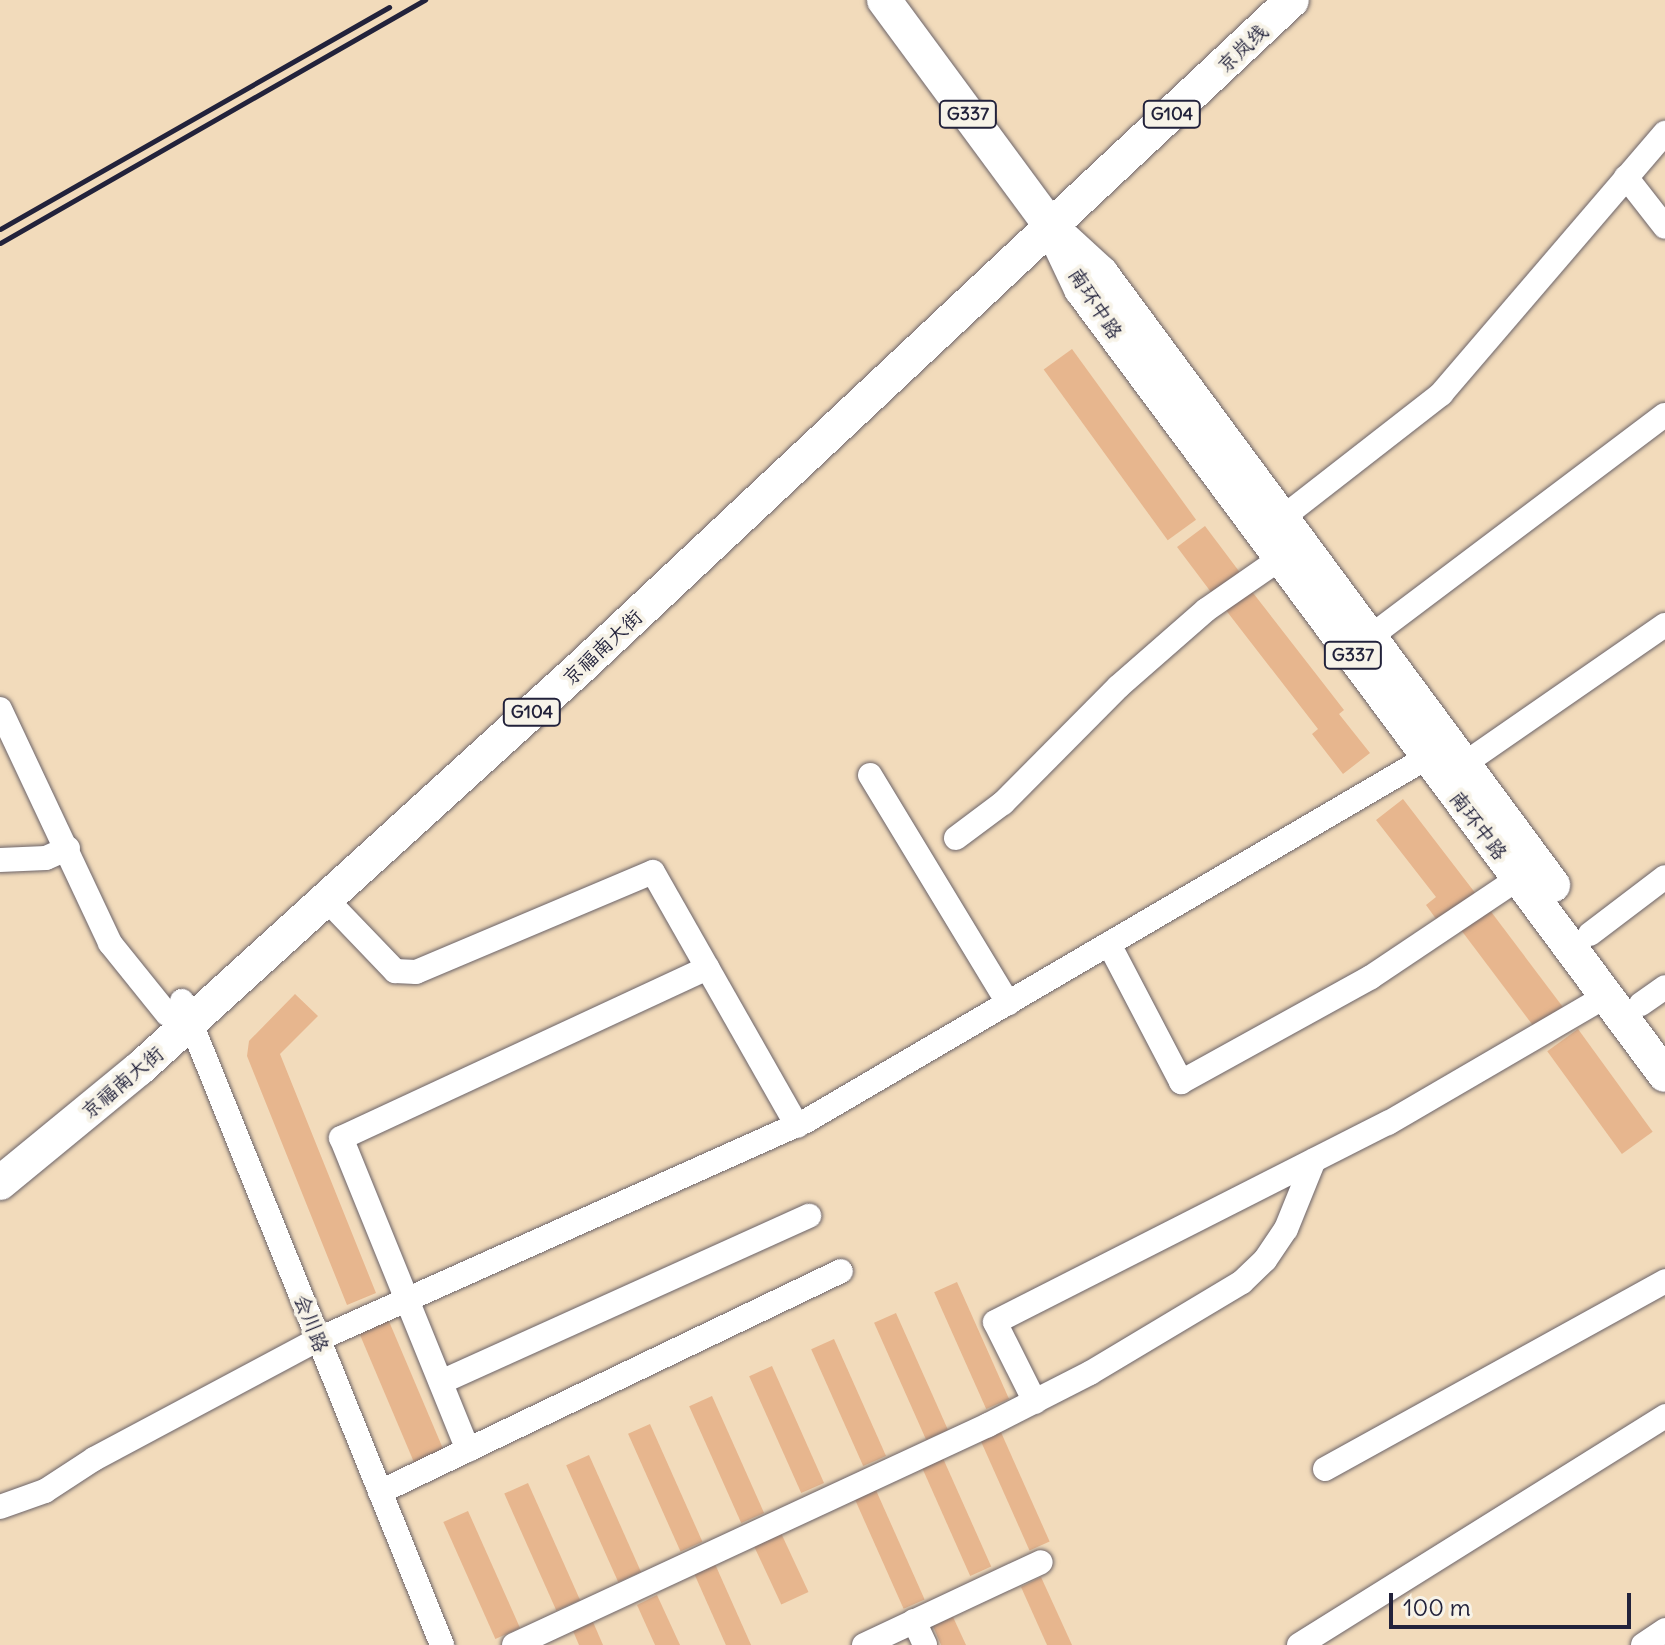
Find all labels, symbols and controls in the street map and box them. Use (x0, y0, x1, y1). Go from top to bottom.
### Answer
street label: 京岚线 (1212, 19, 1272, 77)
road number: G337 (938, 100, 998, 128)
road number: G104 (1142, 100, 1202, 128)
street label: 南环中路 (1064, 263, 1128, 343)
street label: 京福南大街 (557, 604, 647, 690)
road number: G337 (1323, 641, 1383, 669)
road number: G104 (502, 698, 562, 726)
street label: 南环中路 (1445, 786, 1513, 864)
street label: 京福南大街 (76, 1041, 168, 1123)
street label: 会川路 (290, 1291, 334, 1355)
scale bar (1393, 1577, 1635, 1627)
text: 100 m (1403, 1592, 1471, 1622)

